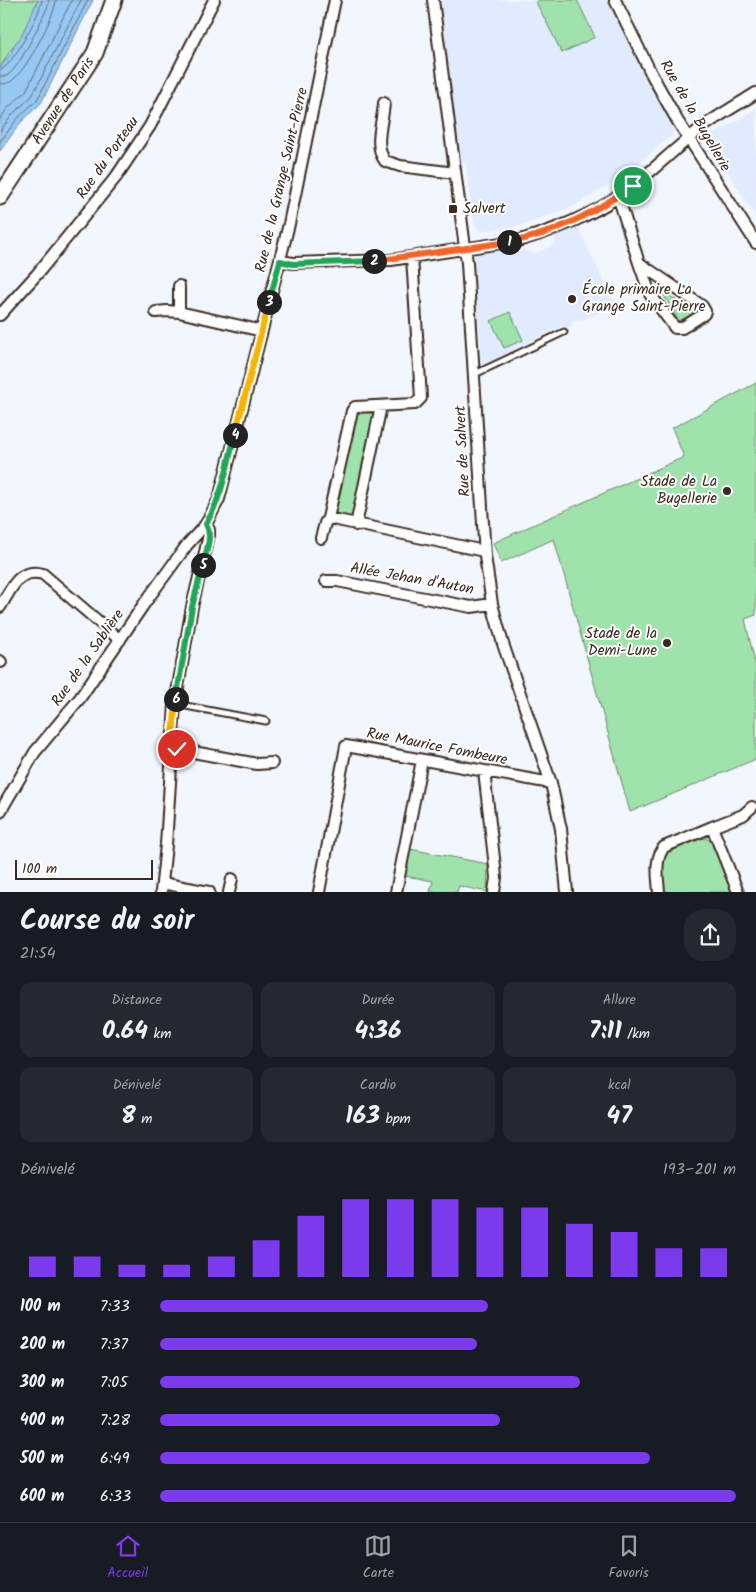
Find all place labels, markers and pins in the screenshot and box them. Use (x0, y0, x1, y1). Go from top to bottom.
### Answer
pin (612, 165, 654, 207)
place label: Salvert (463, 197, 506, 221)
marker: Salvert (447, 203, 459, 215)
pin: 1 (496, 230, 522, 254)
pin: 2 (362, 248, 386, 274)
place label: École primaire La Grange Saint-Pierre (582, 278, 706, 319)
pin: 3 (256, 290, 282, 314)
marker: École primaire La Grange Saint-Pierre (566, 293, 578, 305)
pin: 4 (222, 422, 248, 448)
place label: Stade de La Bugellerie (640, 470, 717, 511)
marker: Stade de La Bugellerie (721, 485, 733, 497)
pin: 5 (190, 552, 216, 578)
place label: Stade de la Demi-Lune (585, 622, 657, 663)
marker: Stade de la Demi-Lune (661, 637, 673, 649)
pin: 6 (164, 686, 188, 712)
pin (156, 728, 198, 770)

